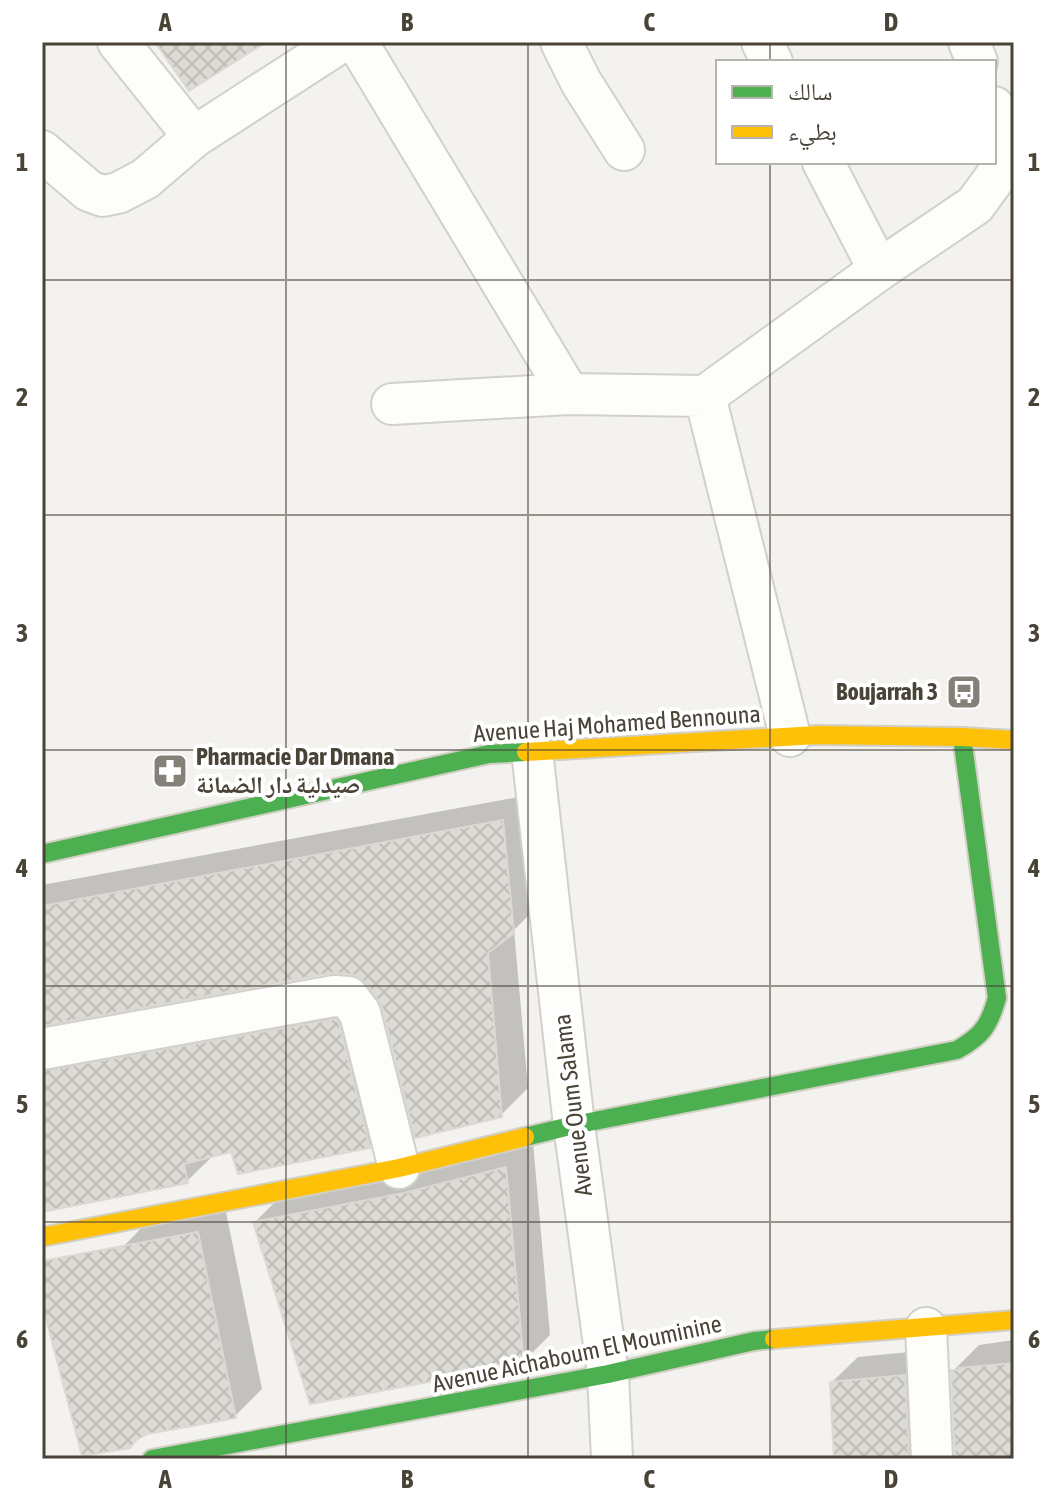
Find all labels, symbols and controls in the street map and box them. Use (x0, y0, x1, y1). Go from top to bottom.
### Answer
text: A (158, 7, 172, 37)
text: B (401, 7, 414, 37)
text: C (643, 7, 655, 37)
text: D (884, 7, 898, 37)
legend (716, 60, 996, 164)
text: سالك (788, 78, 833, 105)
text: بطيء (788, 118, 837, 151)
text: 1 (16, 147, 28, 177)
text: 1 (1028, 147, 1040, 177)
text: 2 (16, 382, 28, 412)
text: 2 (1028, 382, 1040, 412)
text: 3 (16, 618, 28, 648)
text: 3 (1028, 618, 1040, 648)
bus stop icon: Boujarrah 3 (945, 673, 983, 711)
place label: Boujarrah 3 (836, 678, 938, 705)
street label: Avenue Haj Mohamed Bennouna (472, 700, 761, 747)
place label: Pharmacie Dar Dmana صيدلية دار الضمانة (196, 743, 394, 799)
pharmacy icon: Pharmacie Dar Dmana صيدلية دار الضمانة (151, 752, 189, 790)
text: 4 (15, 853, 28, 883)
text: 4 (1027, 853, 1040, 883)
street label: Avenue Oum Salama (548, 1013, 597, 1198)
text: 5 (16, 1089, 28, 1119)
text: 5 (1028, 1089, 1040, 1119)
street label: Avenue Aichaboum El Mouminine (430, 1310, 724, 1397)
text: 6 (16, 1324, 28, 1354)
text: 6 (1028, 1324, 1040, 1354)
text: A (158, 1464, 172, 1494)
text: B (401, 1464, 414, 1494)
text: C (643, 1464, 655, 1494)
text: D (884, 1464, 898, 1494)

